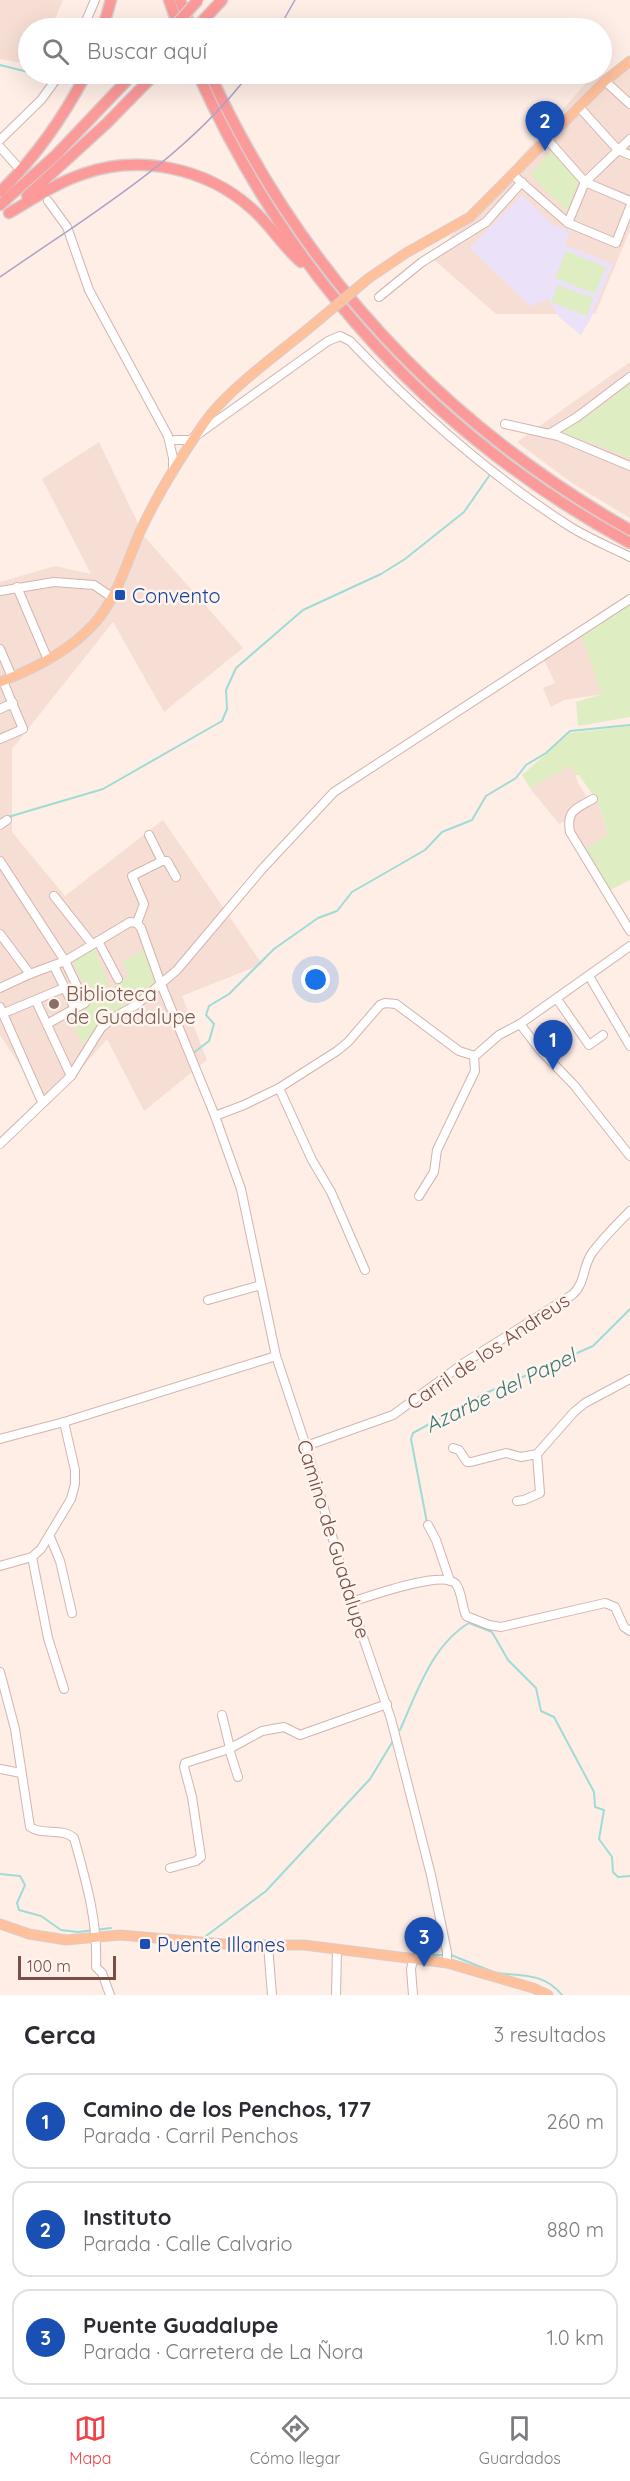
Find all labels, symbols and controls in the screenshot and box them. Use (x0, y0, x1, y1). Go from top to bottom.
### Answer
search box (18, 18, 612, 84)
icon: search (39, 35, 72, 68)
text: Buscar aquí (87, 37, 207, 65)
pin: 2 (526, 102, 564, 151)
place label: Convento (132, 583, 221, 608)
marker: Convento (113, 588, 127, 602)
your location (301, 965, 330, 994)
place label: Biblioteca de Guadalupe (66, 981, 196, 1029)
marker: Biblioteca de Guadalupe (47, 997, 61, 1011)
pin: 1 (534, 1020, 572, 1070)
street label: Carril de los Andreus (402, 1287, 574, 1415)
water label: Azarbe del Papel (420, 1341, 582, 1438)
street label: Camino de Guadalupe (292, 1437, 376, 1641)
pin: 3 (404, 1918, 444, 1967)
place label: Puente Illanes (157, 1932, 285, 1957)
marker: Puente Illanes (138, 1937, 152, 1951)
scale bar (18, 1953, 116, 1980)
text: 100 m (27, 1956, 71, 1976)
text: Cerca (24, 2018, 96, 2051)
text: 3 resultados (494, 2022, 606, 2047)
text: Camino de los Penchos, 177 (83, 2095, 371, 2123)
text: 1 (42, 2109, 49, 2134)
text: 260 m (547, 2109, 604, 2134)
text: Parada · Carril Penchos (83, 2123, 298, 2148)
text: Instituto (83, 2203, 171, 2231)
text: 2 (40, 2217, 51, 2242)
text: 880 m (547, 2217, 604, 2242)
text: Parada · Calle Calvario (83, 2231, 293, 2256)
text: Puente Guadalupe (83, 2311, 278, 2339)
text: 3 (40, 2325, 51, 2350)
text: 1.0 km (547, 2325, 604, 2350)
text: Parada · Carretera de La Ñora (83, 2339, 363, 2364)
tab: Mapa (69, 2412, 112, 2468)
tab: Cómo llegar (250, 2412, 341, 2468)
tab: Guardados (479, 2412, 561, 2468)

